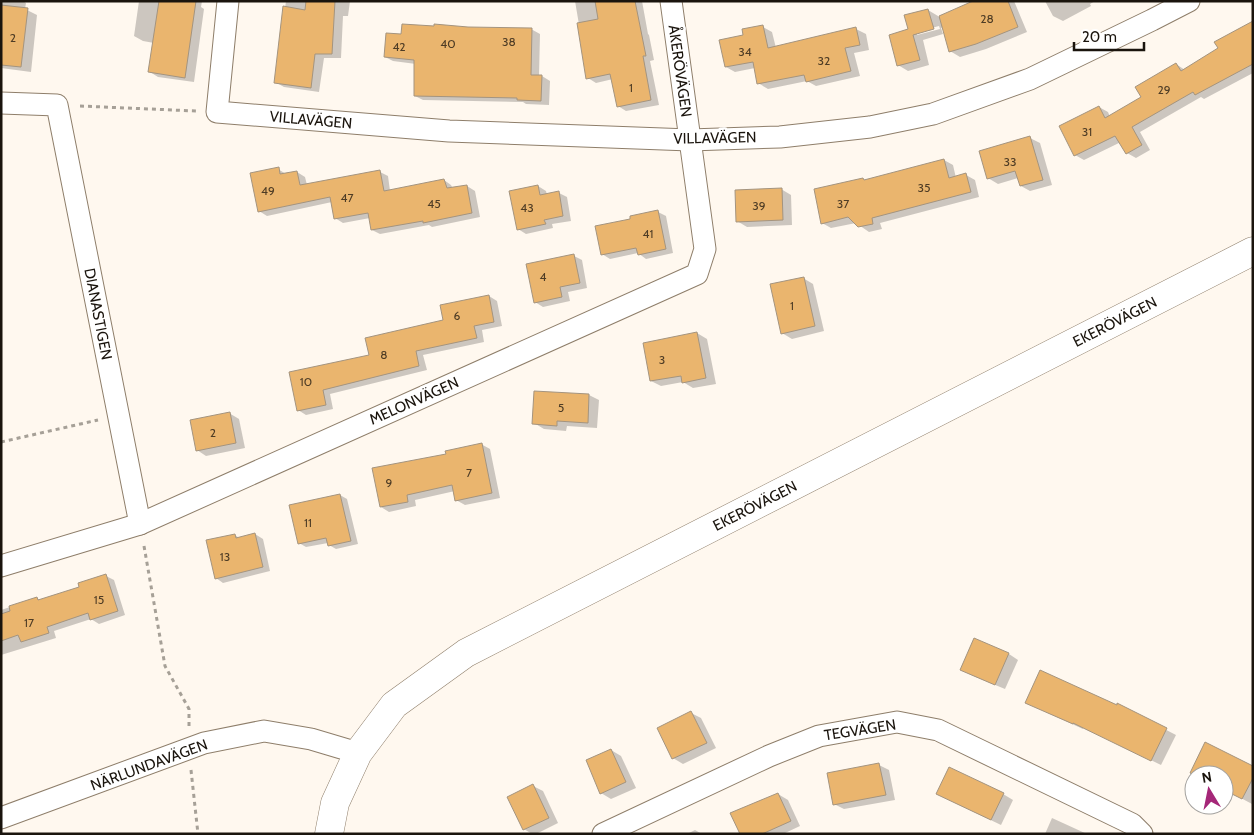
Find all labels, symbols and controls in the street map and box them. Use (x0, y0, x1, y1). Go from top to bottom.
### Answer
house number: 28 (980, 11, 994, 26)
scale bar (1074, 20, 1144, 52)
street label: ÅKERÖVÄGEN (665, 24, 696, 118)
text: 20 m (1082, 28, 1117, 46)
house number: 2 (10, 30, 16, 45)
house number: 38 (502, 34, 516, 49)
house number: 40 (440, 36, 456, 51)
house number: 42 (392, 39, 406, 54)
house number: 34 (738, 44, 752, 59)
house number: 32 (818, 53, 830, 68)
house number: 1 (629, 80, 633, 95)
house number: 29 (1157, 82, 1171, 97)
street label: VILLAVÄGEN (269, 107, 353, 133)
house number: 31 (1082, 124, 1092, 139)
street label: VILLAVÄGEN (673, 128, 757, 148)
house number: 33 (1004, 154, 1016, 169)
house number: 35 (918, 180, 930, 195)
house number: 49 (261, 183, 275, 198)
house number: 47 (341, 190, 353, 205)
house number: 45 (427, 196, 441, 211)
house number: 37 (837, 196, 849, 211)
house number: 39 (752, 198, 766, 213)
house number: 43 (520, 200, 534, 215)
house number: 41 (643, 226, 653, 241)
street label: DIANASTIGEN (80, 266, 116, 362)
house number: 4 (540, 269, 547, 284)
street label: EKERÖVÄGEN (1070, 293, 1160, 351)
house number: 1 (790, 298, 794, 313)
house number: 6 (454, 308, 461, 323)
house number: 8 (380, 347, 388, 362)
house number: 3 (659, 352, 665, 367)
street label: MELONVÄGEN (366, 373, 462, 429)
house number: 10 (300, 374, 312, 389)
house number: 5 (558, 400, 564, 415)
house number: 2 (210, 425, 216, 440)
house number: 7 (466, 465, 472, 480)
house number: 9 (386, 475, 393, 490)
street label: EKERÖVÄGEN (710, 477, 800, 535)
house number: 11 (304, 515, 312, 530)
house number: 13 (220, 549, 230, 564)
house number: 15 (94, 592, 104, 607)
house number: 17 (24, 615, 34, 630)
street label: TEGVÄGEN (823, 715, 897, 745)
street label: NÄRLUNDAVÄGEN (88, 735, 210, 795)
north arrow (1184, 765, 1234, 815)
text: N (1200, 767, 1213, 787)

